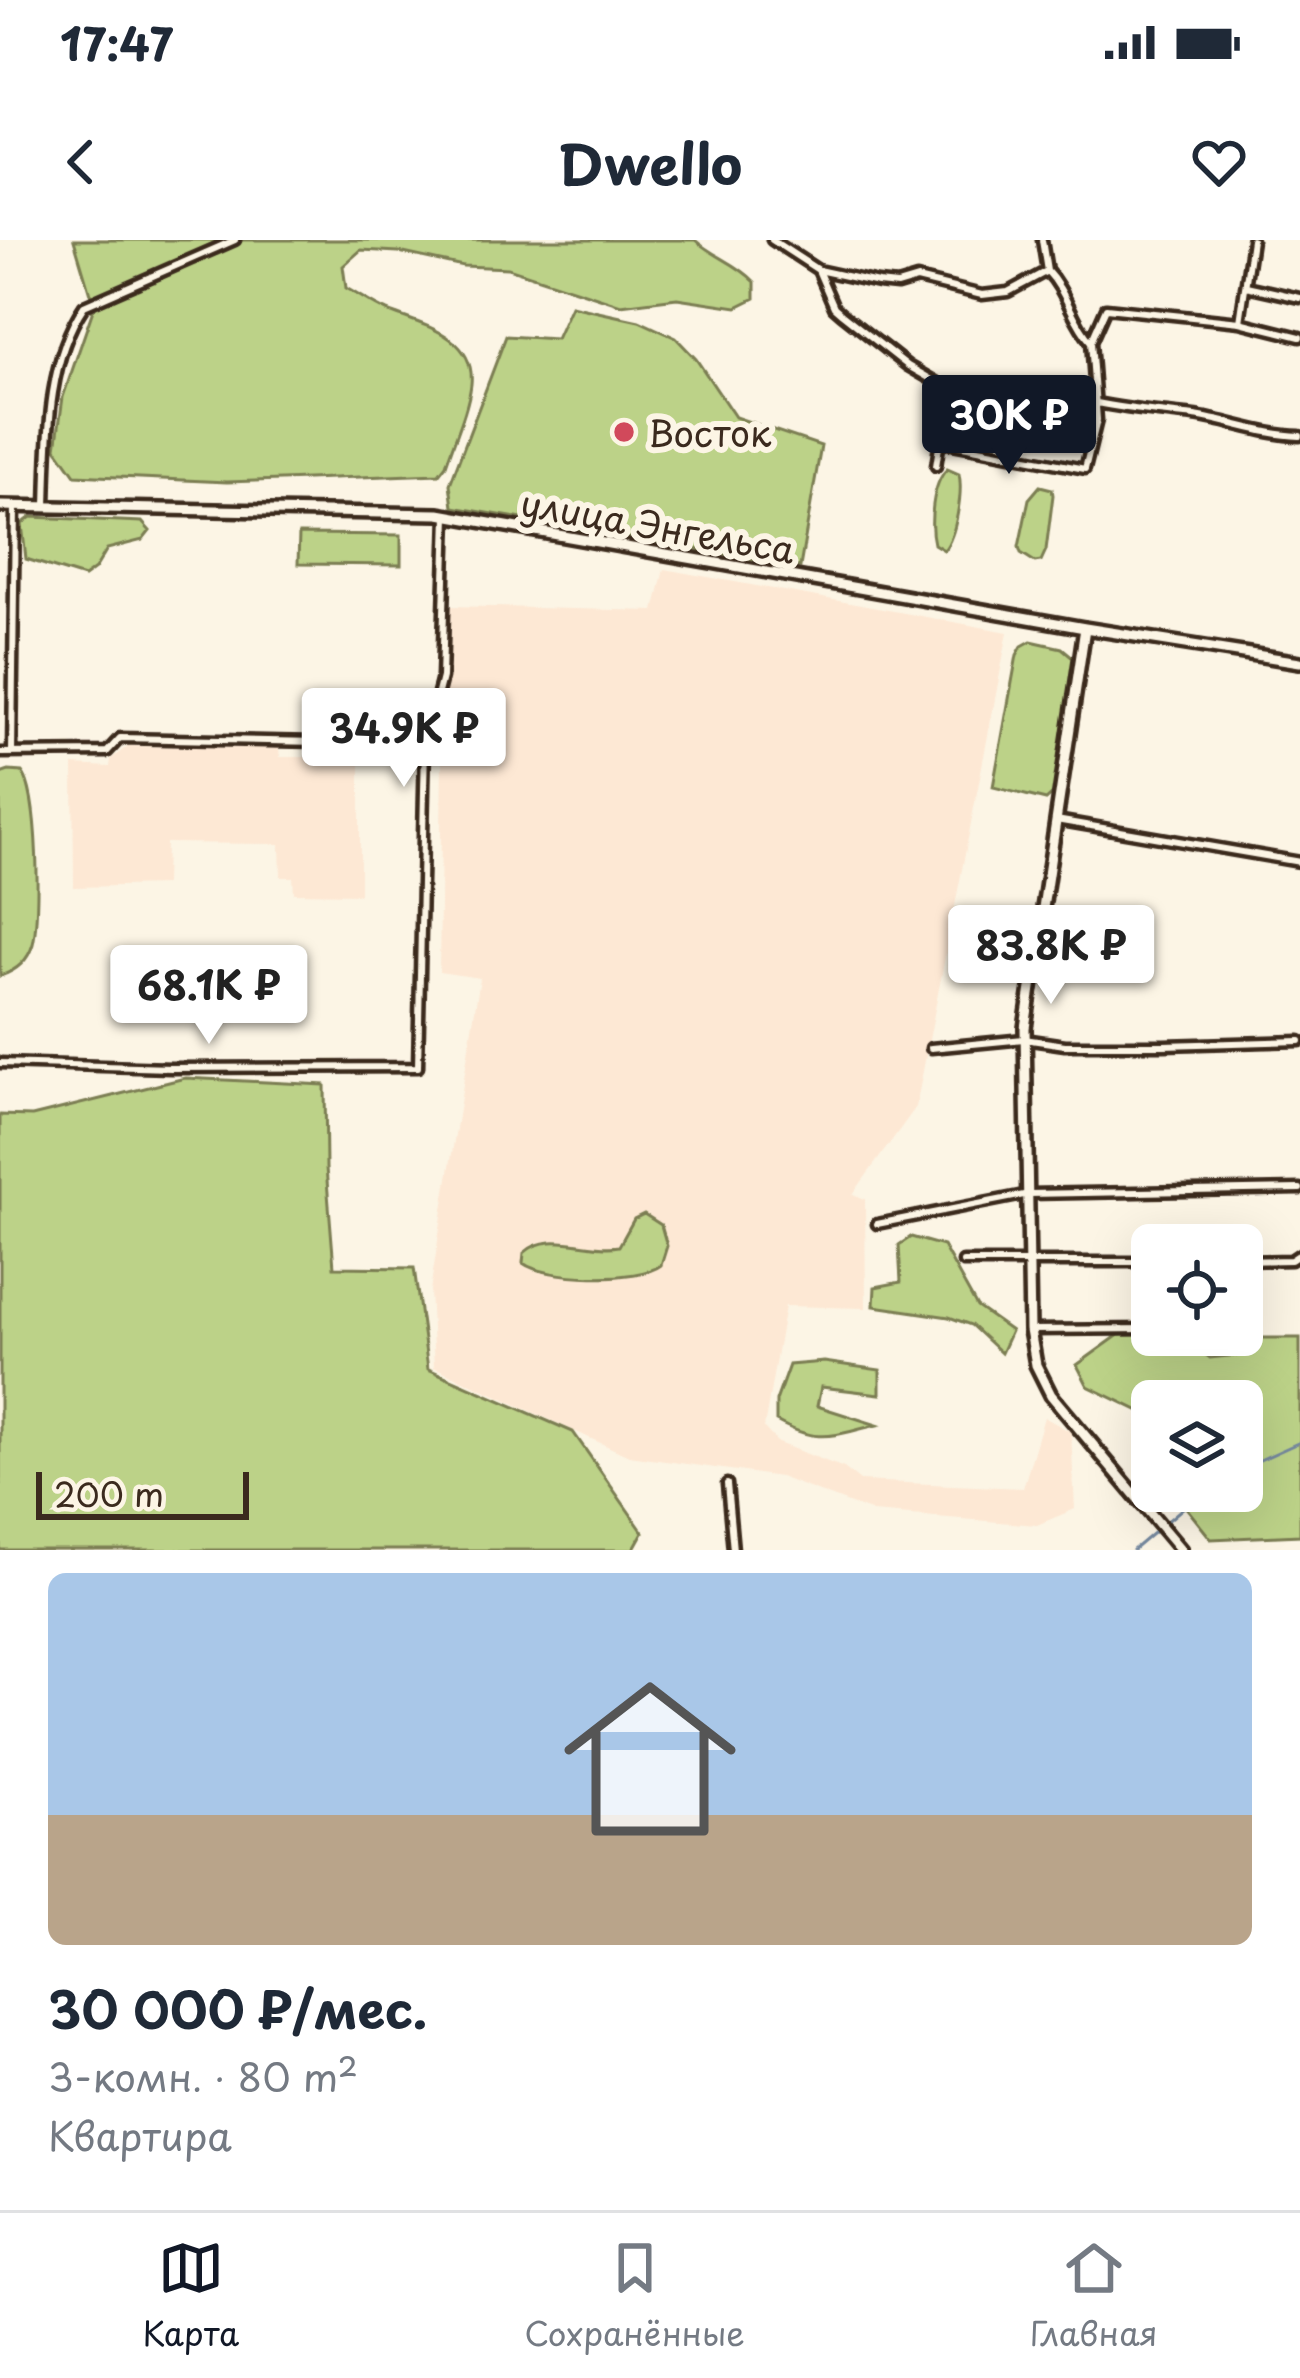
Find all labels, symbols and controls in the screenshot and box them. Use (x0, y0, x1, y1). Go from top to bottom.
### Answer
text: 17:47 (60, 8, 173, 76)
text: Dwello (558, 122, 742, 203)
icon: back (48, 129, 114, 195)
icon: heart (1186, 129, 1252, 195)
pin: 30K ₽ (925, 375, 1093, 477)
text: 30K ₽ (949, 384, 1069, 443)
place label: Восток (648, 405, 772, 459)
marker: Восток (611, 419, 637, 445)
street label: улица Энгельса (517, 474, 800, 576)
pin: 34.9K ₽ (293, 688, 515, 790)
text: 34.9K ₽ (329, 697, 479, 756)
pin: 83.8K ₽ (940, 905, 1162, 1007)
text: 83.8K ₽ (975, 914, 1127, 973)
pin: 68.1K ₽ (98, 945, 320, 1047)
text: 68.1K ₽ (137, 954, 281, 1013)
map controls (1131, 1224, 1263, 1512)
button: locate (1131, 1224, 1263, 1356)
button: layers (1131, 1380, 1263, 1512)
scale bar (36, 1466, 249, 1519)
text: 200 m (54, 1468, 164, 1518)
icon: home (542, 1651, 758, 1867)
text: 30 000 ₽/мес. (48, 1969, 427, 2046)
text: 3-комн. · 80 m² (48, 2046, 358, 2105)
text: Квартира (48, 2105, 232, 2164)
tab: Карта (142, 2235, 239, 2357)
tab: Сохранённые (524, 2235, 745, 2357)
tab: Главная (1030, 2235, 1158, 2357)

